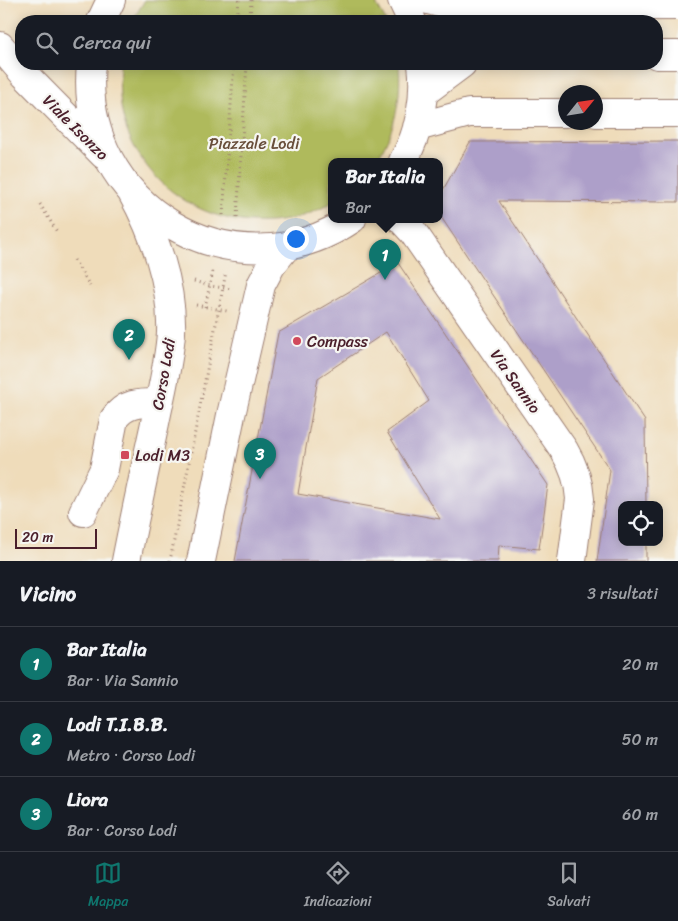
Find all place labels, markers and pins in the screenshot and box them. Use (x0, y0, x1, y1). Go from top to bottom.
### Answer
pin: 1 (369, 239, 401, 280)
pin: 2 (113, 319, 145, 360)
place label: Compass (307, 327, 368, 356)
marker: Compass (291, 335, 303, 347)
pin: 3 (244, 438, 276, 479)
place label: Lodi M3 (135, 441, 190, 470)
marker: Lodi M3 (119, 449, 131, 461)

